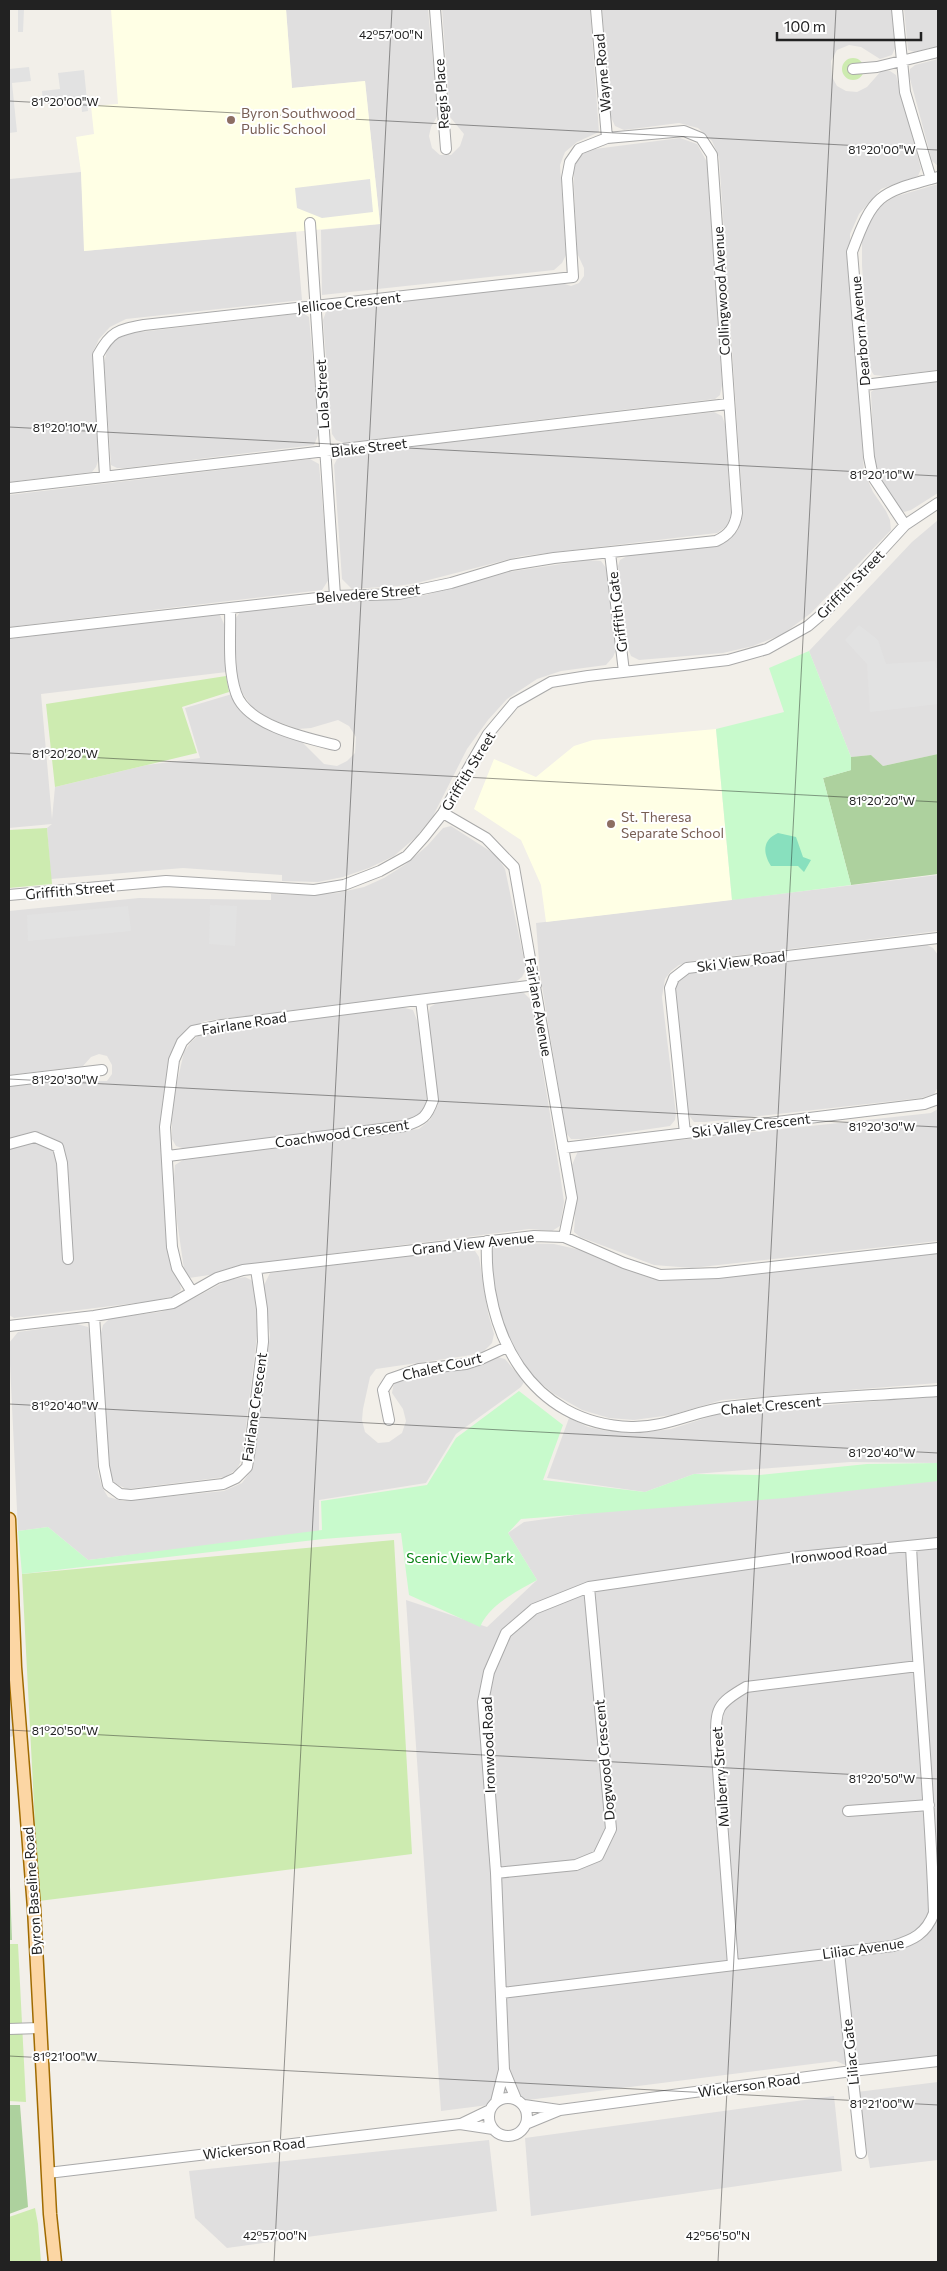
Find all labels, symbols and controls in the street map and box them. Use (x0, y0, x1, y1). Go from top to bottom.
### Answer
scale bar (777, 10, 921, 42)
text: 100 m (784, 17, 826, 35)
text: 42°57'00"N (359, 27, 423, 41)
street label: Wayne Road (590, 33, 614, 113)
street label: Regis Place (430, 58, 452, 130)
text: 81°20'00"W (31, 94, 99, 108)
place label: Byron Southwood Public School (241, 104, 355, 137)
marker: Byron Southwood Public School (225, 114, 237, 126)
text: 81°20'00"W (848, 142, 916, 156)
street label: Collingwood Avenue (709, 226, 733, 356)
street label: Dearborn Avenue (847, 275, 873, 387)
street label: Jellicoe Crescent (296, 288, 402, 316)
street label: Lola Street (312, 359, 332, 429)
text: 81°20'10"W (33, 420, 97, 434)
street label: Blake Street (330, 434, 408, 460)
text: 81°20'10"W (850, 467, 914, 481)
street label: Griffith Street (813, 546, 887, 622)
street label: Griffith Gate (604, 571, 630, 653)
street label: Belvedere Street (315, 580, 421, 606)
street label: Griffith Street (438, 728, 499, 814)
text: 81°20'20"W (32, 746, 98, 760)
text: 81°20'20"W (849, 793, 915, 807)
place label: St. Theresa Separate School (621, 808, 724, 841)
marker: St. Theresa Separate School (605, 818, 617, 830)
street label: Griffith Street (25, 878, 116, 902)
street label: Ski View Road (696, 947, 786, 975)
street label: Fairlane Avenue (522, 956, 556, 1058)
street label: Fairlane Road (200, 1008, 288, 1038)
text: 81°20'30"W (32, 1072, 98, 1086)
street label: Ski Valley Crescent (691, 1109, 811, 1141)
street label: Coachwood Crescent (274, 1115, 410, 1151)
text: 81°20'30"W (849, 1119, 915, 1133)
street label: Grand View Avenue (411, 1228, 535, 1258)
street label: Chalet Court (400, 1349, 484, 1383)
street label: Fairlane Crescent (238, 1351, 270, 1463)
street label: Chalet Crescent (720, 1392, 822, 1418)
text: 81°20'40"W (32, 1398, 98, 1412)
text: 81°20'40"W (849, 1445, 915, 1459)
street label: Ironwood Road (790, 1539, 888, 1567)
park label: Scenic View Park (406, 1549, 514, 1566)
street label: Ironwood Road (478, 1696, 498, 1794)
street label: Dogwood Crescent (590, 1698, 618, 1821)
text: 81°20'50"W (32, 1723, 98, 1737)
street label: Mulberry Street (708, 1726, 732, 1828)
text: 81°20'50"W (849, 1771, 915, 1785)
street label: Byron Baseline Road (19, 1826, 45, 1956)
street label: Liliac Avenue (821, 1934, 905, 1962)
street label: Liliac Gate (838, 2018, 862, 2086)
text: 81°21'00"W (33, 2049, 97, 2063)
street label: Wickerson Road (697, 2069, 801, 2101)
text: 81°21'00"W (850, 2096, 914, 2110)
street label: Wickerson Road (202, 2133, 306, 2163)
text: 42°57'00"N (243, 2228, 307, 2242)
text: 42°56'50"N (686, 2228, 750, 2242)

